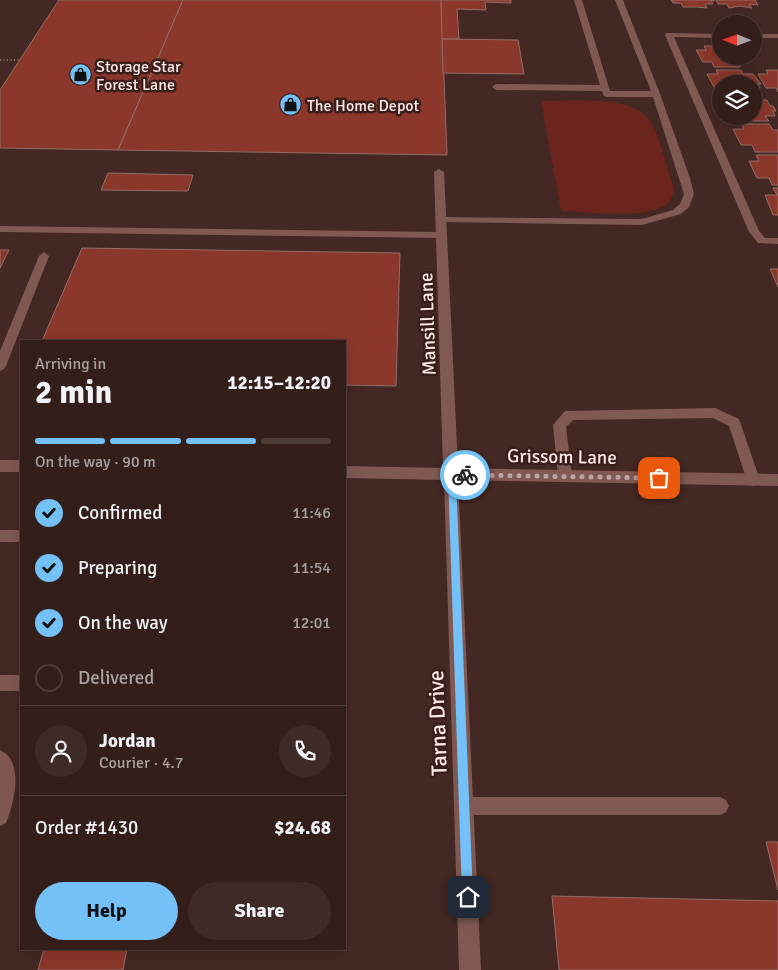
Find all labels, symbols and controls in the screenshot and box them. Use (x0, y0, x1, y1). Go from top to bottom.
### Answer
north arrow (712, 15, 762, 65)
map controls (712, 15, 762, 125)
place label: Storage Star Forest Lane (96, 57, 181, 95)
shop icon: Storage Star Forest Lane (68, 63, 92, 87)
button: layers (712, 75, 762, 125)
shop icon: The Home Depot (279, 93, 303, 117)
place label: The Home Depot (307, 96, 420, 116)
street label: Mansill Lane (414, 272, 442, 376)
text: Arriving in (35, 354, 106, 374)
text: 12:15–12:20 (227, 371, 331, 395)
text: 2 min (35, 373, 112, 412)
street label: Grissom Lane (507, 444, 617, 470)
courier (440, 450, 490, 500)
text: On the way · 90 m (35, 452, 156, 472)
pin (638, 457, 680, 499)
icon: bike (451, 461, 479, 489)
icon: bag (645, 464, 673, 492)
icon: check (35, 499, 63, 527)
text: Confirmed (78, 501, 162, 525)
text: 11:46 (292, 503, 331, 523)
icon: check (35, 554, 63, 582)
text: Preparing (78, 556, 157, 580)
text: 11:54 (292, 558, 331, 578)
icon: check (35, 609, 63, 637)
text: On the way (78, 611, 168, 635)
text: 12:01 (292, 613, 331, 633)
text: Delivered (78, 666, 154, 690)
street label: Tarna Drive (422, 670, 453, 776)
button: person (35, 725, 87, 777)
button: phone (279, 725, 331, 777)
text: Jordan (99, 729, 156, 753)
text: Courier · 4.7 (99, 753, 183, 773)
text: Order #1430 (35, 816, 138, 840)
text: $24.68 (274, 816, 331, 840)
pin (447, 876, 489, 918)
button: Help (35, 882, 178, 940)
button: Share (188, 882, 331, 940)
icon: home (454, 883, 482, 911)

